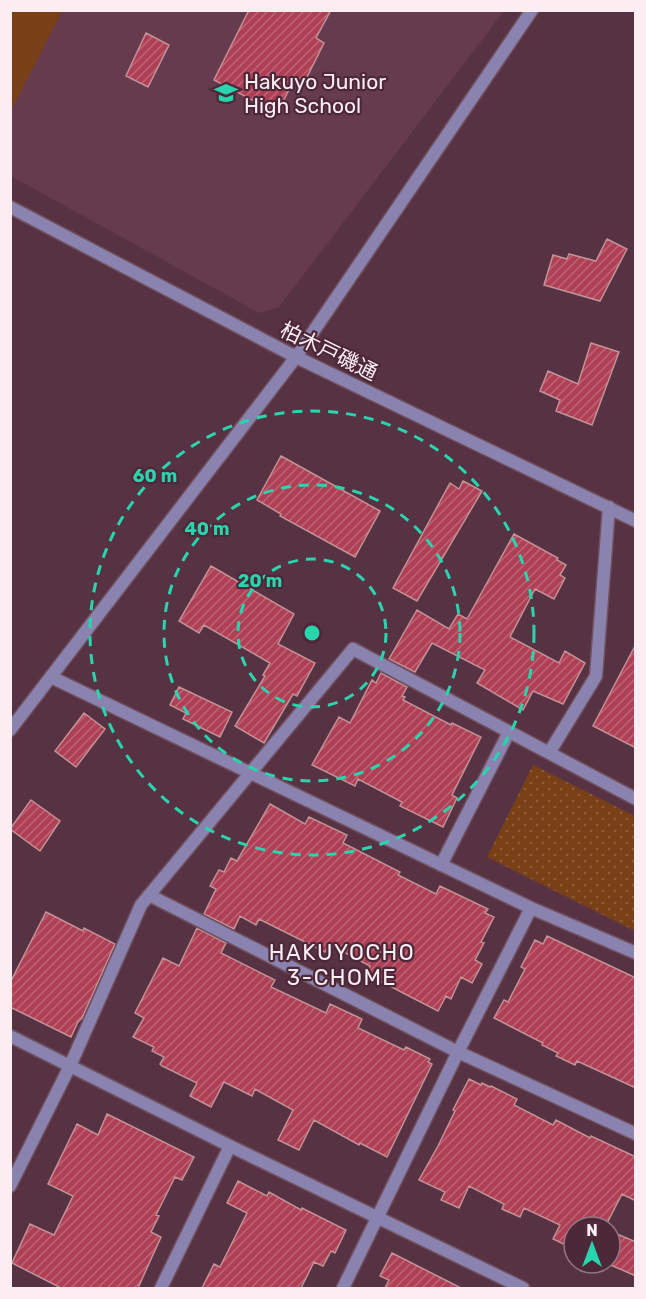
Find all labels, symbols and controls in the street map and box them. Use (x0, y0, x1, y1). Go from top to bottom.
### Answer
place label: Hakuyo Junior High School (244, 69, 386, 118)
school or university icon: Hakuyo Junior High School (213, 80, 239, 106)
street label: 柏木戸磯通 (276, 317, 382, 385)
text: 60 m (133, 465, 177, 487)
text: 40 m (185, 518, 229, 540)
text: 20 m (238, 570, 282, 592)
centre of rings (302, 623, 322, 643)
district label: HAKUYOCHO 3-CHOME (269, 939, 415, 991)
north arrow (562, 1215, 622, 1275)
text: N (586, 1221, 598, 1240)

